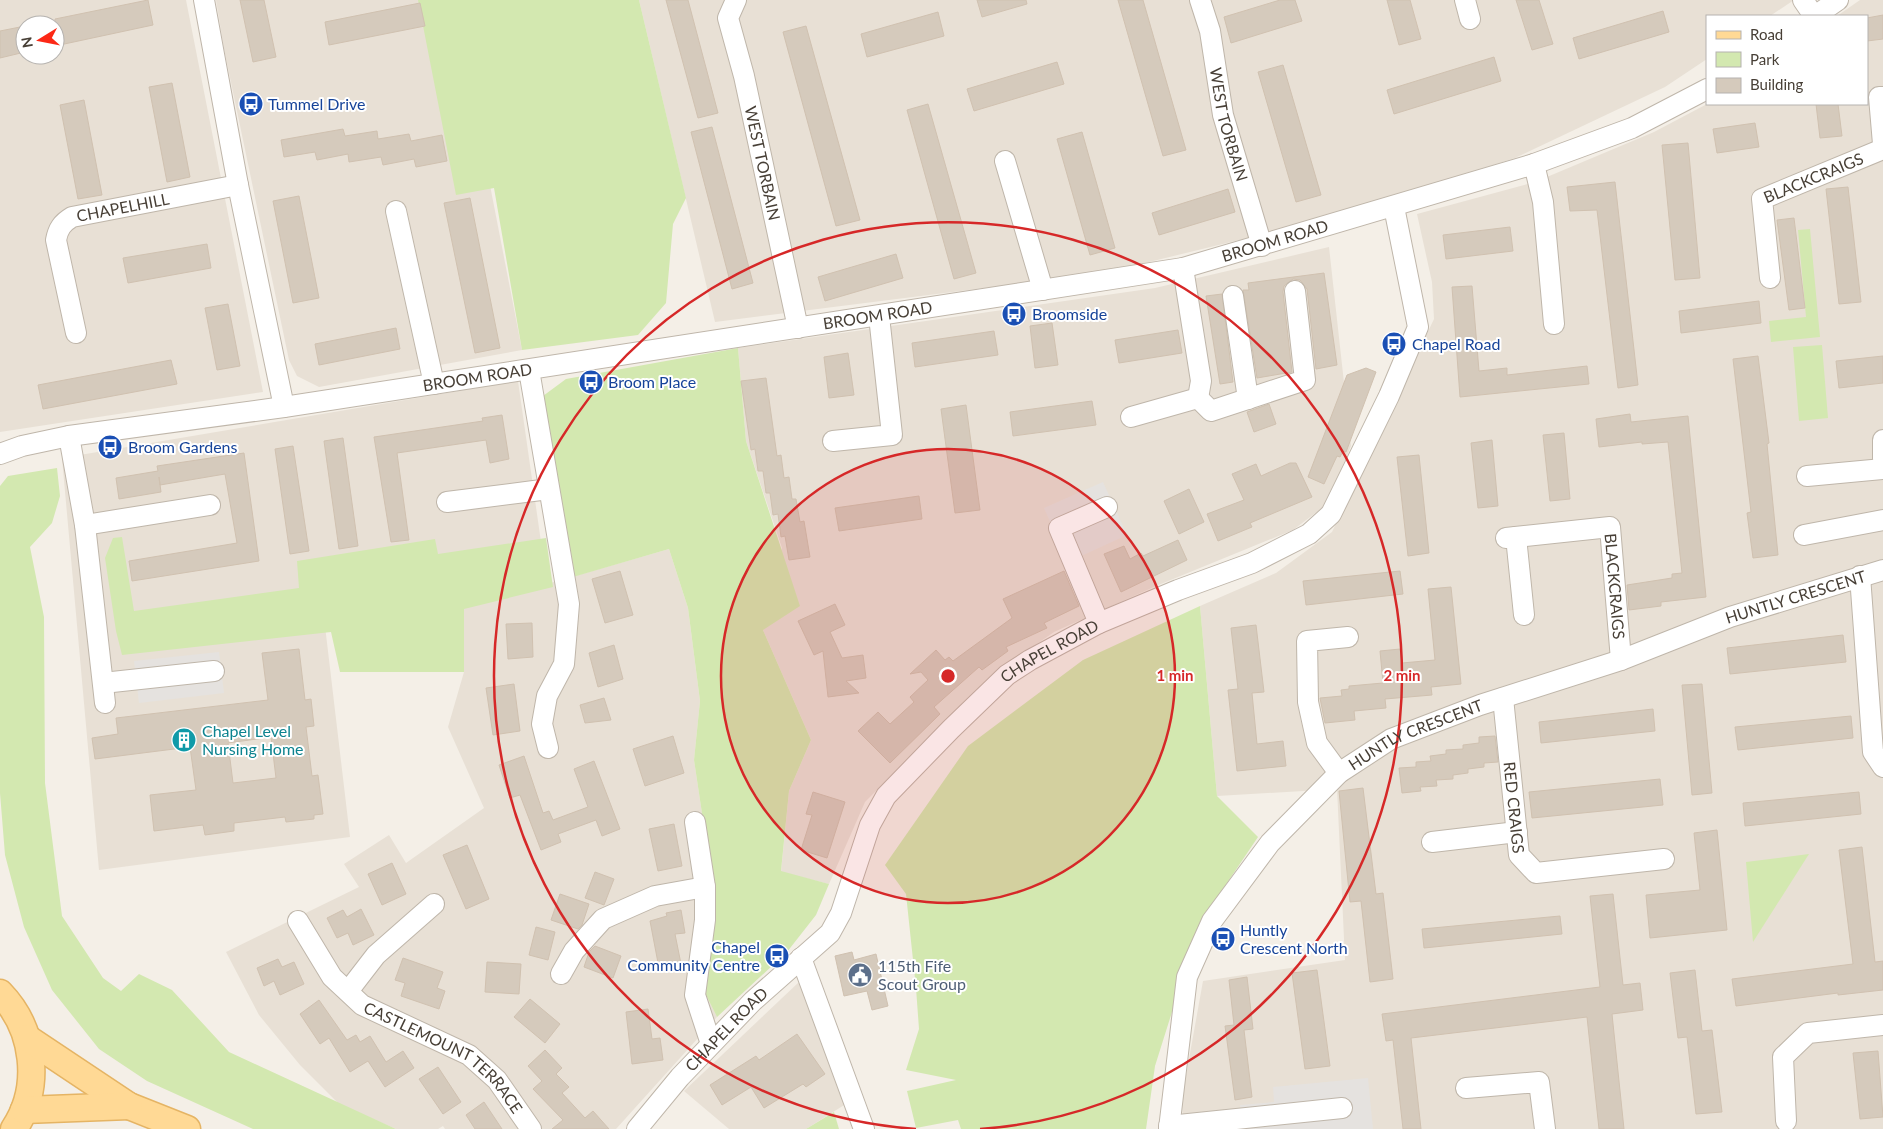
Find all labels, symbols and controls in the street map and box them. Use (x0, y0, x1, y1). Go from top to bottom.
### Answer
north arrow (15, 15, 65, 65)
legend (1706, 15, 1868, 105)
text: Road (1750, 25, 1783, 43)
text: N (17, 36, 36, 49)
text: Park (1750, 50, 1780, 68)
street label: WEST TORBAIN (1207, 66, 1252, 183)
text: Building (1750, 75, 1803, 93)
bus stop icon: Tummel Drive (238, 91, 264, 117)
place label: Tummel Drive (268, 94, 365, 113)
street label: WEST TORBAIN (742, 104, 785, 222)
street label: BLACKCRAIGS (1760, 148, 1866, 206)
street label: CHAPELHILL (75, 188, 171, 225)
street label: BROOM ROAD (1219, 215, 1330, 265)
street label: BROOM ROAD (821, 297, 933, 333)
bus stop icon: Broomside (1001, 301, 1027, 327)
place label: Broomside (1032, 304, 1107, 323)
bus stop icon: Chapel Road (1381, 331, 1407, 357)
place label: Chapel Road (1412, 334, 1500, 353)
street label: BROOM ROAD (421, 359, 533, 394)
bus stop icon: Broom Place (578, 369, 604, 395)
place label: Broom Place (608, 372, 696, 391)
bus stop icon: Broom Gardens (97, 434, 123, 460)
place label: Broom Gardens (128, 437, 238, 456)
street label: BLACKCRAIGS (1602, 532, 1629, 640)
street label: HUNTLY CRESCENT (1723, 566, 1869, 627)
street label: CHAPEL ROAD (996, 615, 1101, 686)
text: 1 min (1156, 666, 1194, 684)
text: 2 min (1383, 666, 1421, 684)
centre of rings (939, 667, 957, 685)
street label: HUNTLY CRESCENT (1344, 695, 1485, 773)
place label: Chapel Level Nursing Home (202, 721, 304, 758)
building icon: Chapel Level Nursing Home (171, 727, 197, 753)
street label: RED CRAIGS (1501, 761, 1529, 854)
place label: Huntly Crescent North (1240, 920, 1348, 957)
bus stop icon: Huntly Crescent North (1210, 926, 1236, 952)
place label: Chapel Community Centre (627, 937, 760, 974)
bus stop icon: Chapel Community Centre (764, 943, 790, 969)
place label: 115th Fife Scout Group (878, 956, 966, 993)
public building icon: 115th Fife Scout Group (847, 962, 873, 988)
street label: CHAPEL ROAD (681, 983, 771, 1075)
street label: CASTLEMOUNT TERRACE (361, 997, 527, 1116)

